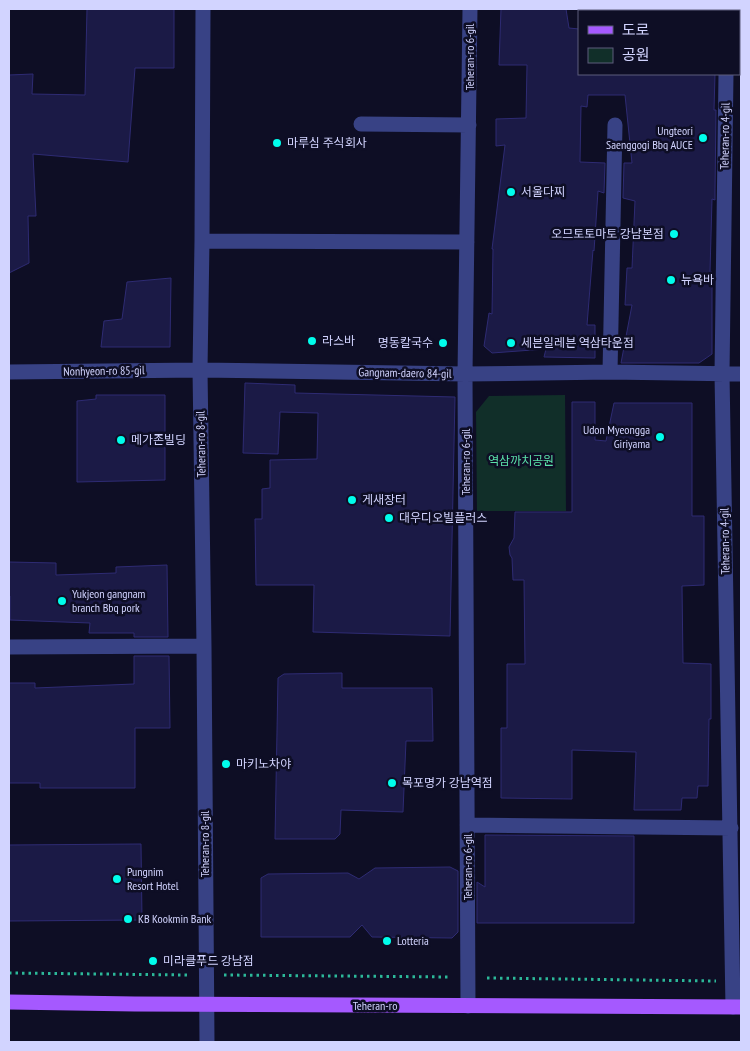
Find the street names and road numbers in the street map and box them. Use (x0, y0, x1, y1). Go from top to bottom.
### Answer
street label: Teheran-ro 6-gil (462, 23, 477, 90)
street label: Teheran-ro 4-gil (716, 102, 733, 169)
street label: Nonhyeon-ro 85-gil (63, 362, 145, 379)
street label: Gangnam-daero 84-gil (358, 364, 452, 381)
street label: Teheran-ro 8-gil (192, 410, 209, 477)
street label: Teheran-ro 6-gil (458, 428, 473, 495)
street label: Teheran-ro 4-gil (716, 507, 733, 574)
street label: Teheran-ro 8-gil (197, 810, 212, 877)
street label: Teheran-ro 6-gil (460, 833, 475, 900)
street label: Teheran-ro (353, 998, 397, 1013)

